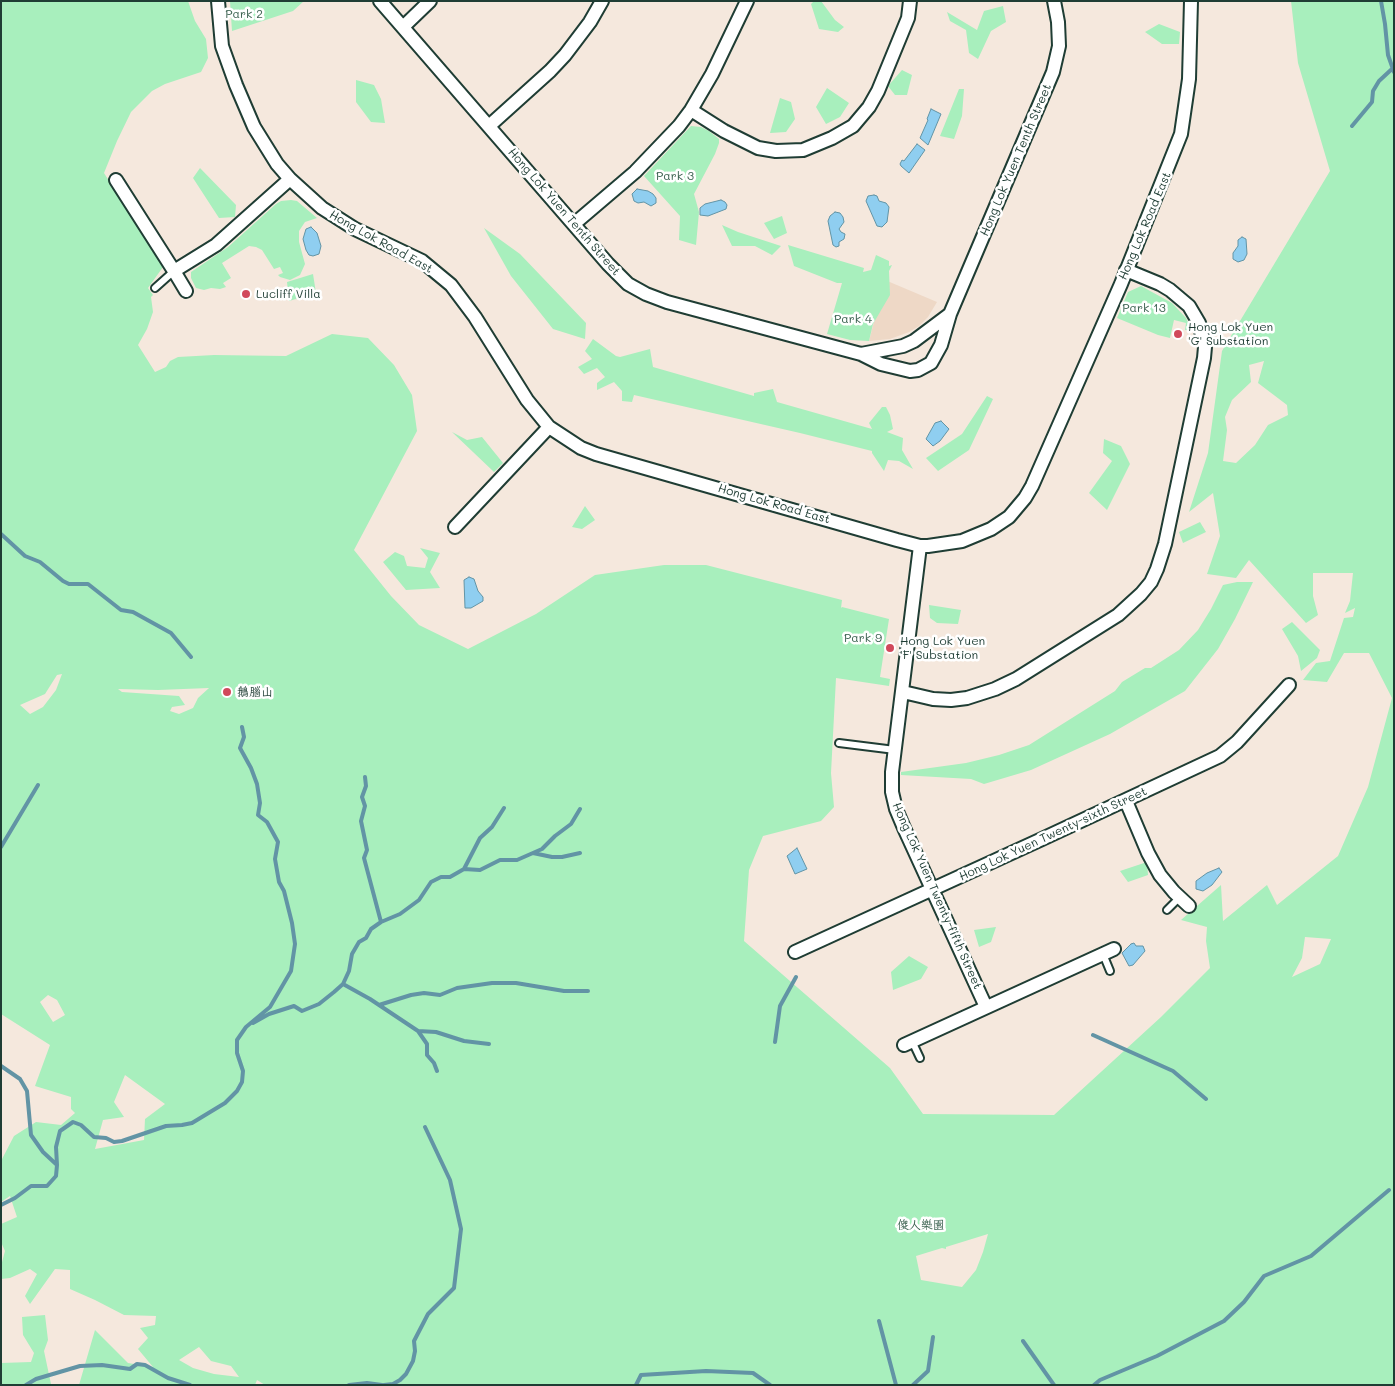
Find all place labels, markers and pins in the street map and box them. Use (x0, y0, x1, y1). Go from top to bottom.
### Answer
place label: Lucliff Villa (256, 287, 321, 301)
marker: Lucliff Villa (240, 288, 252, 300)
place label: Hong Lok Yuen 'G' Substation (1188, 320, 1273, 348)
marker: Hong Lok Yuen 'G' Substation (1172, 328, 1184, 340)
place label: Hong Lok Yuen 'F' Substation (900, 634, 985, 662)
marker: Hong Lok Yuen 'F' Substation (884, 642, 896, 654)
place label: 鵝腦山 (237, 685, 273, 699)
marker: 鵝腦山 (221, 686, 233, 698)

